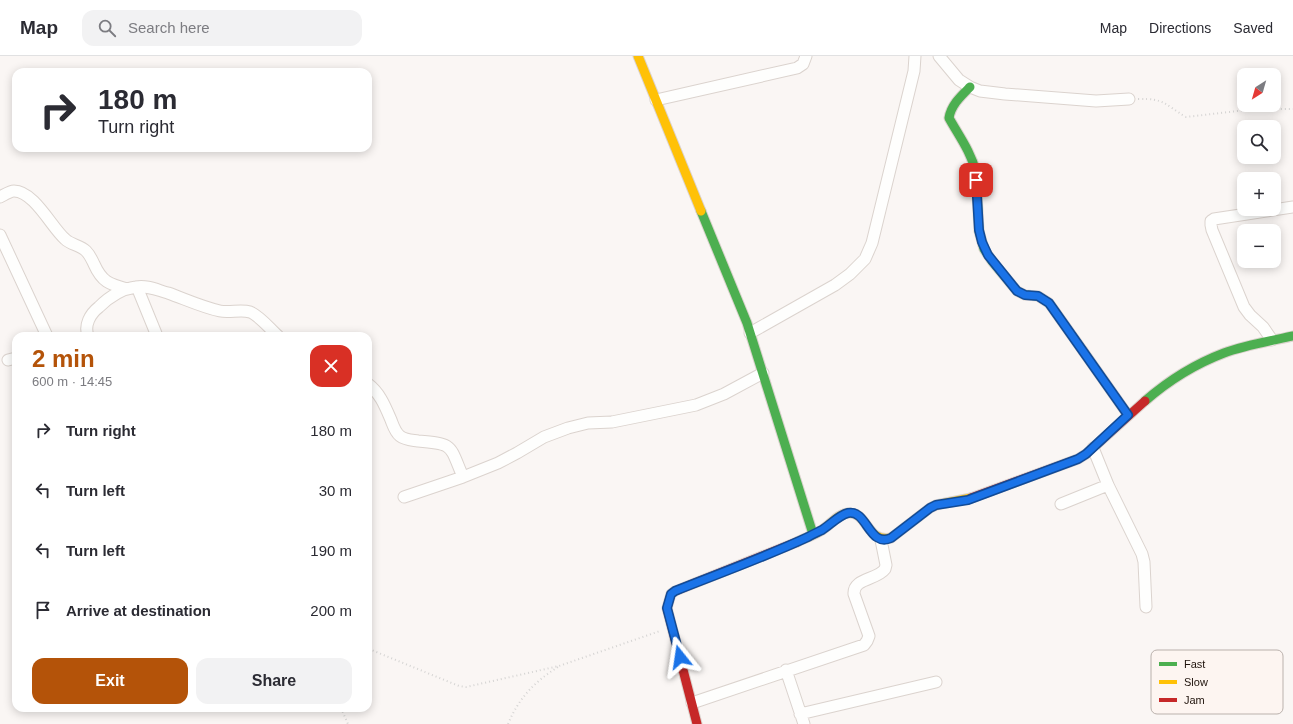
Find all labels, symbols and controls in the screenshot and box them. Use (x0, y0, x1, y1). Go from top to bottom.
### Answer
search box (82, 10, 362, 46)
text: Map (20, 17, 58, 38)
icon: search (96, 17, 118, 39)
text: Search here (128, 19, 210, 36)
text: Map (1100, 20, 1127, 36)
text: Directions (1149, 20, 1211, 36)
text: Saved (1233, 20, 1273, 36)
north arrow (1237, 68, 1281, 112)
map controls (1237, 68, 1281, 268)
icon: right (32, 84, 84, 136)
text: 180 m (98, 84, 177, 115)
text: Turn right (98, 117, 174, 137)
button: search (1237, 120, 1281, 164)
pin (959, 163, 993, 197)
icon: arrive (965, 169, 987, 191)
button: + (1237, 172, 1281, 216)
button: − (1237, 224, 1281, 268)
text: 2 min (32, 345, 95, 372)
button: close (310, 345, 352, 387)
text: 600 m · 14:45 (32, 374, 112, 389)
icon: right (32, 419, 54, 441)
text: Turn right (66, 422, 136, 439)
text: 180 m (310, 422, 352, 439)
icon: left (32, 479, 54, 501)
text: Turn left (66, 482, 125, 499)
text: 30 m (319, 482, 352, 499)
icon: left (32, 539, 54, 561)
text: Turn left (66, 542, 125, 559)
text: 190 m (310, 542, 352, 559)
icon: arrive (32, 599, 54, 621)
text: Arrive at destination (66, 602, 211, 619)
text: 200 m (310, 602, 352, 619)
position arrow (659, 636, 701, 678)
legend (1151, 650, 1283, 714)
button: Exit (32, 658, 188, 704)
button: Share (196, 658, 352, 704)
text: Fast (1184, 658, 1205, 670)
text: Slow (1184, 676, 1208, 688)
text: Jam (1184, 694, 1205, 706)

